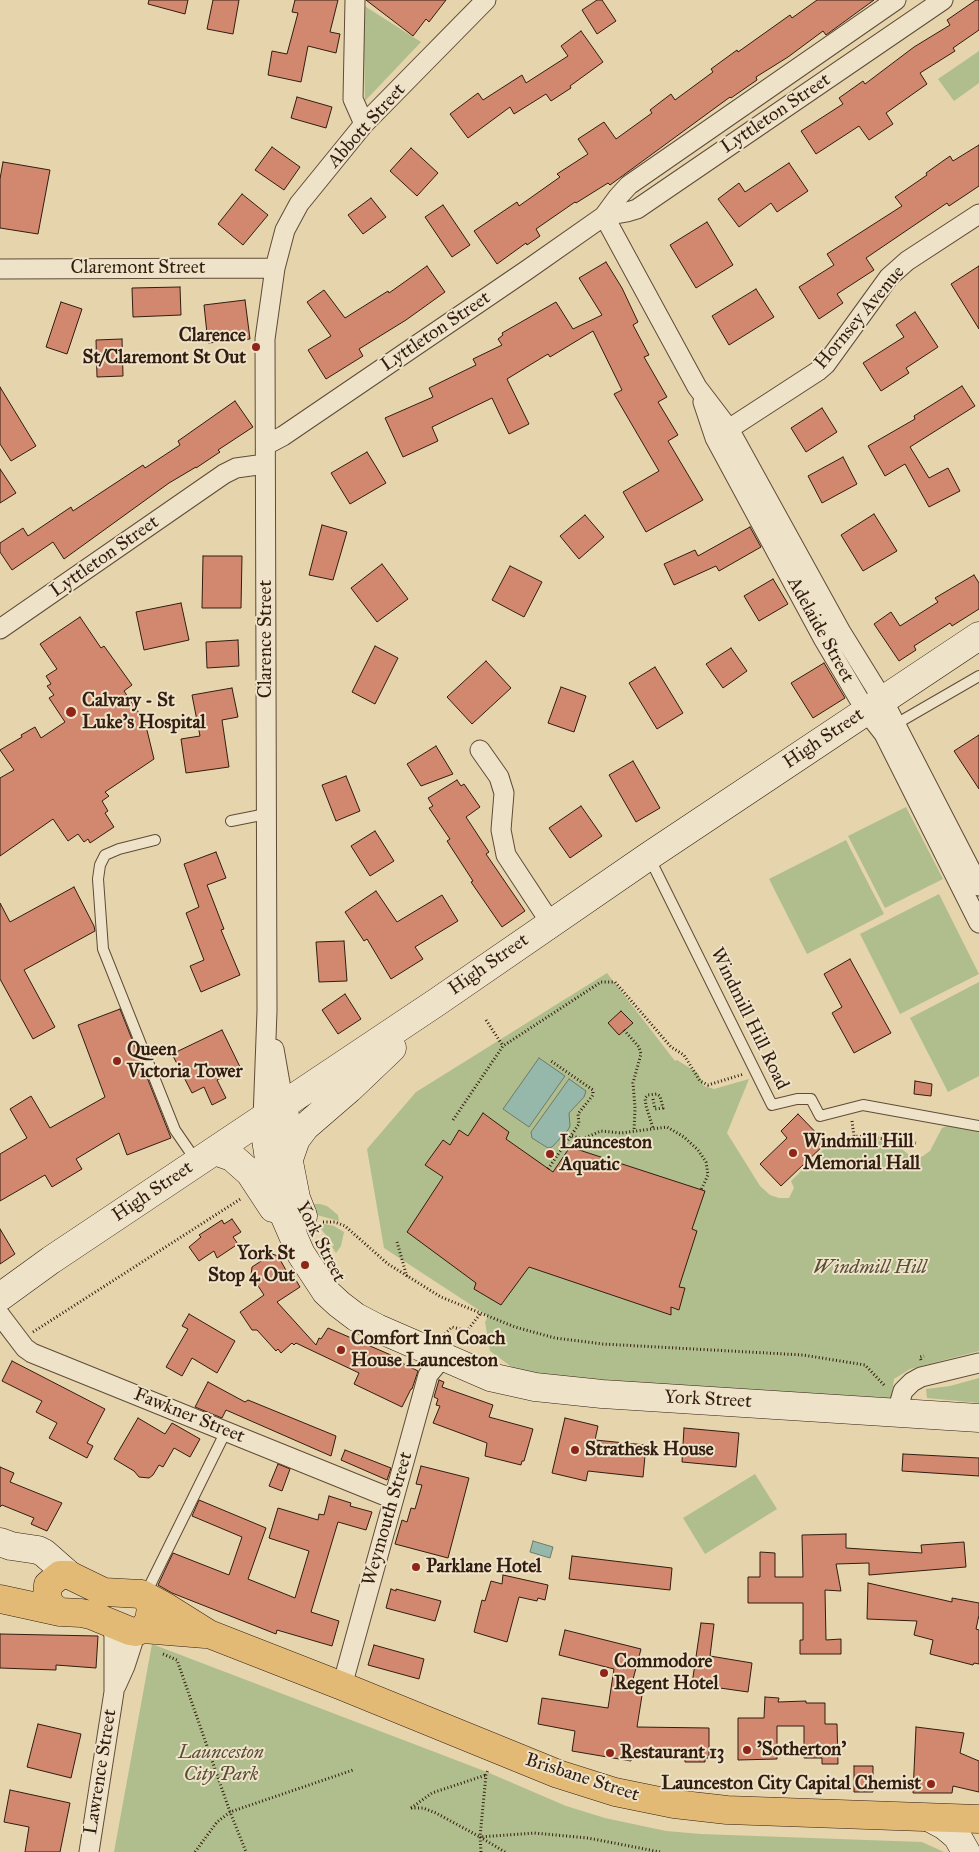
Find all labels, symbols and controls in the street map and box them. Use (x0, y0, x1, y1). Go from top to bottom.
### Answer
street label: Lyttleton Street (717, 69, 835, 159)
street label: Abbott Street (323, 79, 411, 173)
street label: Claremont Street (71, 257, 205, 279)
street label: Hornsey Avenue (810, 262, 910, 374)
street label: Lyttleton Street (377, 287, 495, 377)
place label: Clarence St/Claremont St Out (83, 325, 246, 369)
marker: Clarence St/Claremont St Out (250, 341, 262, 353)
street label: Lyttleton Street (46, 511, 164, 603)
street label: Adelaide Street (782, 573, 858, 687)
street label: Clarence Street (255, 580, 277, 698)
place label: Calvary - St Luke's Hospital (82, 690, 206, 734)
street label: High Street (779, 704, 869, 774)
marker: Calvary - St Luke's Hospital (64, 705, 78, 719)
street label: High Street (445, 929, 533, 1001)
street label: Windmill Hill Road (705, 944, 793, 1094)
place label: Queen Victoria Tower (127, 1039, 243, 1083)
marker: Queen Victoria Tower (111, 1055, 123, 1067)
place label: Windmill Hill Memorial Hall (803, 1131, 920, 1175)
place label: Launceston Aquatic (560, 1132, 652, 1176)
marker: Windmill Hill Memorial Hall (787, 1147, 799, 1159)
marker: Launceston Aquatic (544, 1148, 556, 1160)
street label: High Street (108, 1157, 198, 1227)
street label: York Street (290, 1198, 350, 1286)
place label: York St Stop 4 Out (208, 1243, 295, 1287)
park label: Windmill Hill (813, 1257, 927, 1279)
marker: York St Stop 4 Out (299, 1259, 311, 1271)
place label: Comfort Inn Coach House Launceston (351, 1328, 505, 1372)
marker: Comfort Inn Coach House Launceston (335, 1344, 347, 1356)
street label: Fawkner Street (130, 1383, 248, 1449)
street label: York Street (664, 1386, 752, 1414)
place label: Strathesk House (585, 1439, 714, 1461)
marker: Strathesk House (569, 1444, 581, 1456)
street label: Weymouth Street (358, 1449, 418, 1589)
place label: Parklane Hotel (426, 1556, 542, 1578)
marker: Parklane Hotel (410, 1561, 422, 1573)
place label: Commodore Regent Hotel (614, 1651, 719, 1695)
marker: Commodore Regent Hotel (598, 1667, 610, 1679)
street label: Lawrence Street (80, 1708, 122, 1836)
place label: 'Sotherton' (757, 1739, 846, 1761)
park label: Launceston City Park (178, 1742, 264, 1786)
place label: Restaurant 13 (620, 1742, 724, 1764)
marker: 'Sotherton' (741, 1744, 753, 1756)
marker: Restaurant 13 (604, 1747, 616, 1759)
street label: Brisbane Street (522, 1749, 642, 1807)
place label: Launceston City Capital Chemist (661, 1773, 921, 1795)
marker: Launceston City Capital Chemist (925, 1778, 937, 1790)

